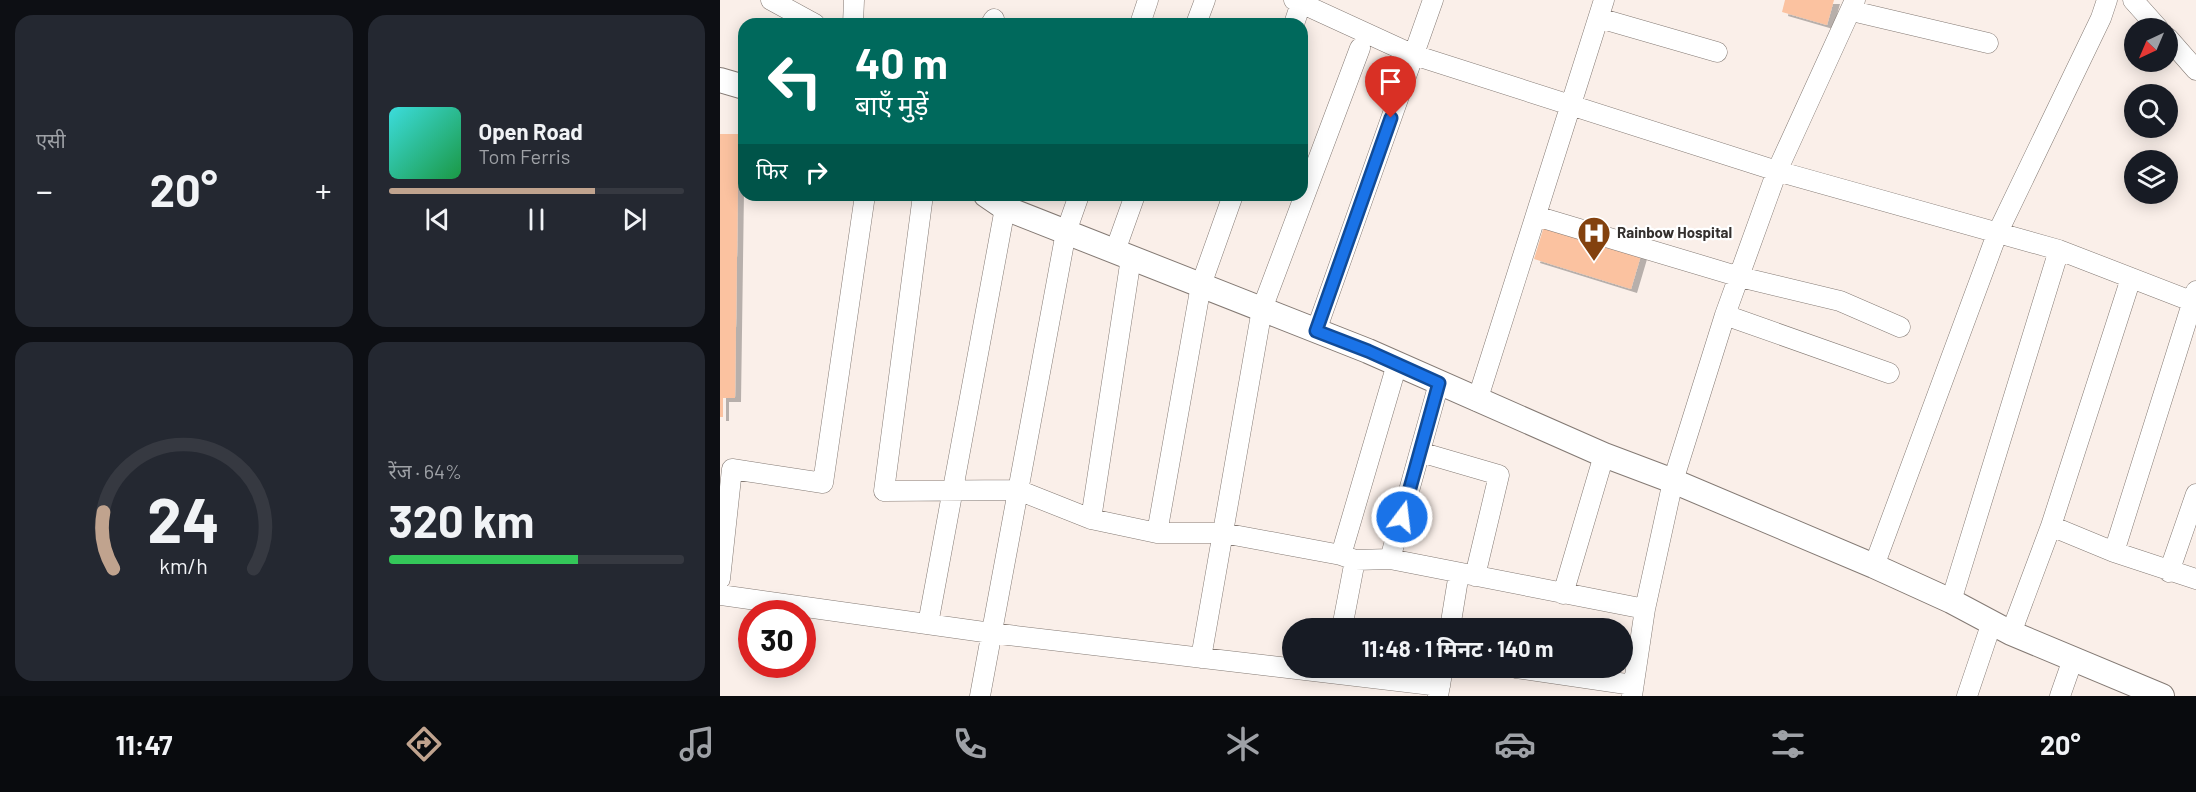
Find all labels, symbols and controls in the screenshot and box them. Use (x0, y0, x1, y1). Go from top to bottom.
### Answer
north arrow (2124, 18, 2178, 72)
map controls (2124, 18, 2178, 204)
text: 40 m (855, 37, 948, 87)
icon: left (756, 42, 834, 120)
pin (1365, 56, 1416, 118)
icon: arrive (1374, 65, 1407, 98)
button: search (2124, 84, 2178, 138)
text: बाएँ मुड़ें (855, 88, 928, 120)
text: Open Road (479, 118, 583, 144)
text: एसी (36, 128, 66, 152)
text: Tom Ferris (479, 144, 570, 168)
button: layers (2124, 150, 2178, 204)
icon: right (800, 156, 833, 189)
text: फिर (756, 157, 788, 183)
text: 20° (150, 162, 218, 216)
text: − (36, 170, 53, 210)
text: + (315, 170, 332, 210)
icon: previous (421, 203, 454, 236)
icon: pause (520, 203, 553, 236)
icon: next (618, 203, 651, 236)
hospital icon: Rainbow Hospital (1576, 215, 1612, 262)
place label: Rainbow Hospital (1617, 223, 1732, 241)
text: रेंज · 64% (389, 459, 462, 483)
text: 24 (147, 481, 220, 555)
position arrow (1370, 485, 1434, 549)
text: 320 km (389, 493, 534, 547)
text: km/h (159, 553, 208, 578)
speed limit sign: 30 (738, 600, 816, 678)
text: 11:48 · 1 मिनट · 140 m (1362, 635, 1553, 661)
icon: directions (403, 723, 445, 765)
icon: music (676, 723, 718, 765)
icon: phone (949, 723, 991, 765)
icon: climate (1222, 723, 1264, 765)
icon: car (1494, 723, 1536, 765)
icon: filters (1767, 723, 1809, 765)
text: 11:47 (115, 728, 172, 760)
text: 20° (2040, 728, 2081, 760)

